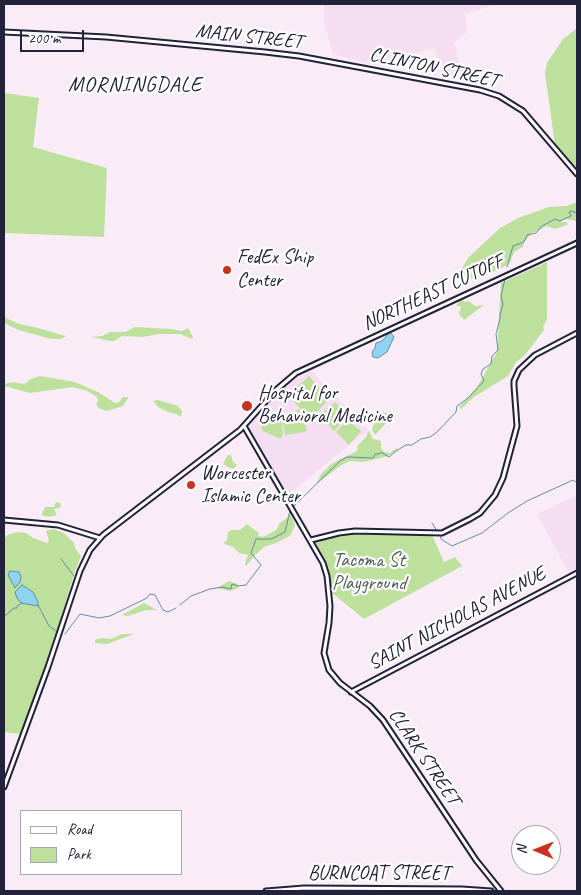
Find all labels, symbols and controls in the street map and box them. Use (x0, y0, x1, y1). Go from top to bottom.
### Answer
street label: MAIN STREET (194, 19, 304, 55)
scale bar (22, 20, 86, 52)
text: 200 m (28, 29, 60, 48)
street label: CLINTON STREET (367, 43, 501, 93)
district label: MORNINGDALE (68, 72, 202, 98)
place label: FedEx Ship Center (237, 246, 313, 293)
street label: NORTHEAST CUTOFF (359, 250, 507, 336)
marker: FedEx Ship Center (221, 264, 233, 276)
place label: Hospital for Behavioral Medicine (258, 382, 392, 429)
marker: Hospital for Behavioral Medicine (240, 399, 254, 413)
place label: Worcester Islamic Center (201, 462, 300, 509)
marker: Worcester Islamic Center (185, 479, 197, 491)
park label: Tacoma St Playground (332, 549, 406, 596)
street label: SAINT NICHOLAS AVENUE (364, 562, 550, 676)
street label: CLARK STREET (383, 704, 465, 810)
legend (20, 810, 182, 875)
text: Road (67, 820, 92, 839)
north arrow (511, 825, 561, 875)
text: Park (67, 845, 91, 864)
text: N (513, 845, 530, 854)
street label: BURNCOAT STREET (308, 862, 450, 886)

